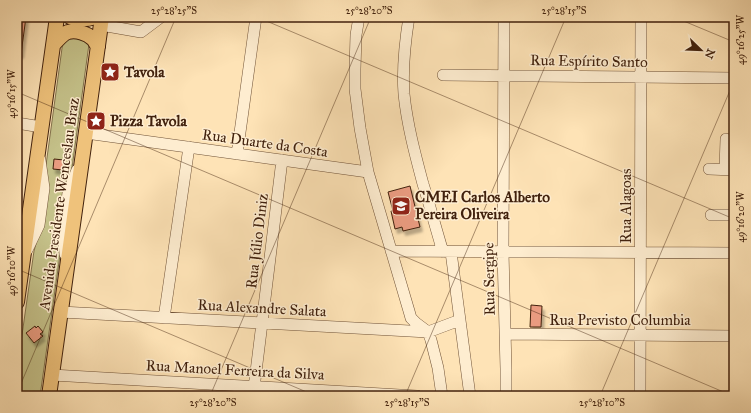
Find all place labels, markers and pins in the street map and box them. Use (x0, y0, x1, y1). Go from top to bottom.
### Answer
place icon: Tavola (99, 61, 121, 83)
place label: Tavola (123, 63, 165, 81)
place icon: Pizza Tavola (85, 110, 107, 132)
place label: Pizza Tavola (110, 112, 187, 130)
place label: CMEI Carlos Alberto Pereira Oliveira (415, 188, 550, 223)
school or university icon: CMEI Carlos Alberto Pereira Oliveira (390, 195, 412, 217)

